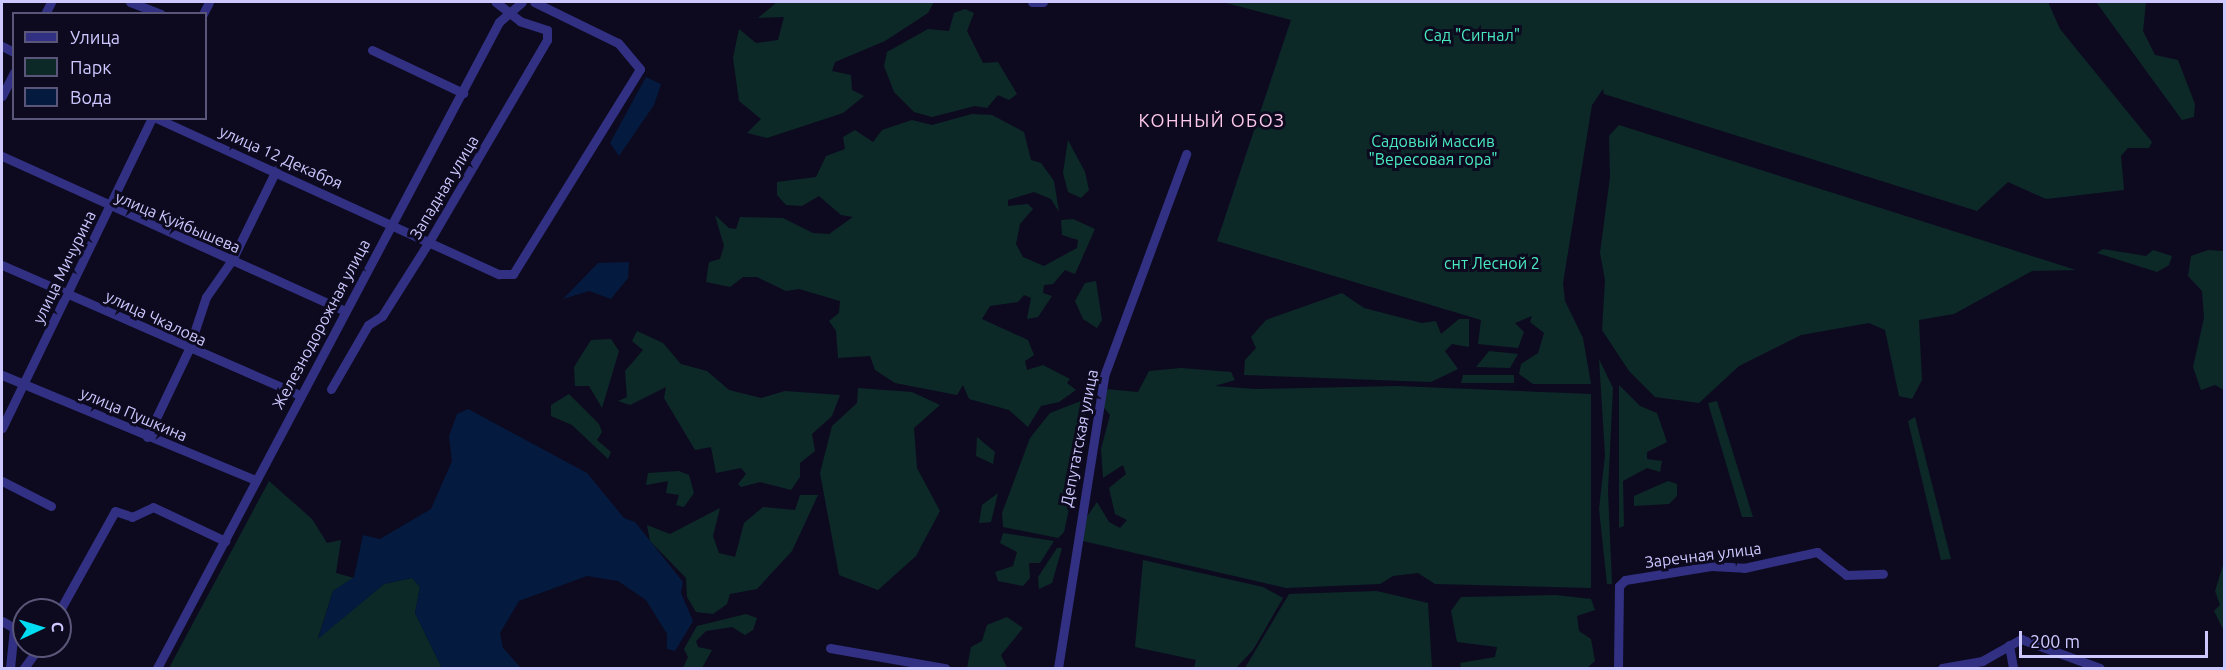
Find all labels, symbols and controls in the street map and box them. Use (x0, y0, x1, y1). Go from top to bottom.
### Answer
legend (12, 12, 207, 120)
park label: Сад "Сигнал" (1424, 25, 1520, 45)
text: Улица (70, 27, 120, 47)
text: Парк (70, 57, 111, 77)
text: Вода (70, 87, 112, 107)
district label: КОННЫЙ ОБОЗ (1139, 109, 1285, 131)
street label: улица 12 Декабря (216, 121, 346, 193)
park label: Садовый массив "Вересовая гора" (1368, 131, 1498, 169)
street label: Западная улица (405, 132, 483, 242)
street label: улица Куйбышева (113, 187, 243, 257)
street label: улица Мичурина (28, 207, 100, 327)
street label: Железнодорожная улица (268, 236, 374, 412)
park label: снт Лесной 2 (1444, 253, 1540, 273)
street label: улица Чкалова (102, 286, 210, 350)
street label: Депутатская улица (1056, 368, 1102, 508)
street label: улица Пушкина (78, 383, 190, 445)
street label: Заречная улица (1644, 538, 1762, 572)
north arrow (12, 598, 72, 658)
scale bar (2022, 619, 2211, 657)
text: С (49, 621, 67, 633)
text: 200 m (2030, 631, 2080, 651)

